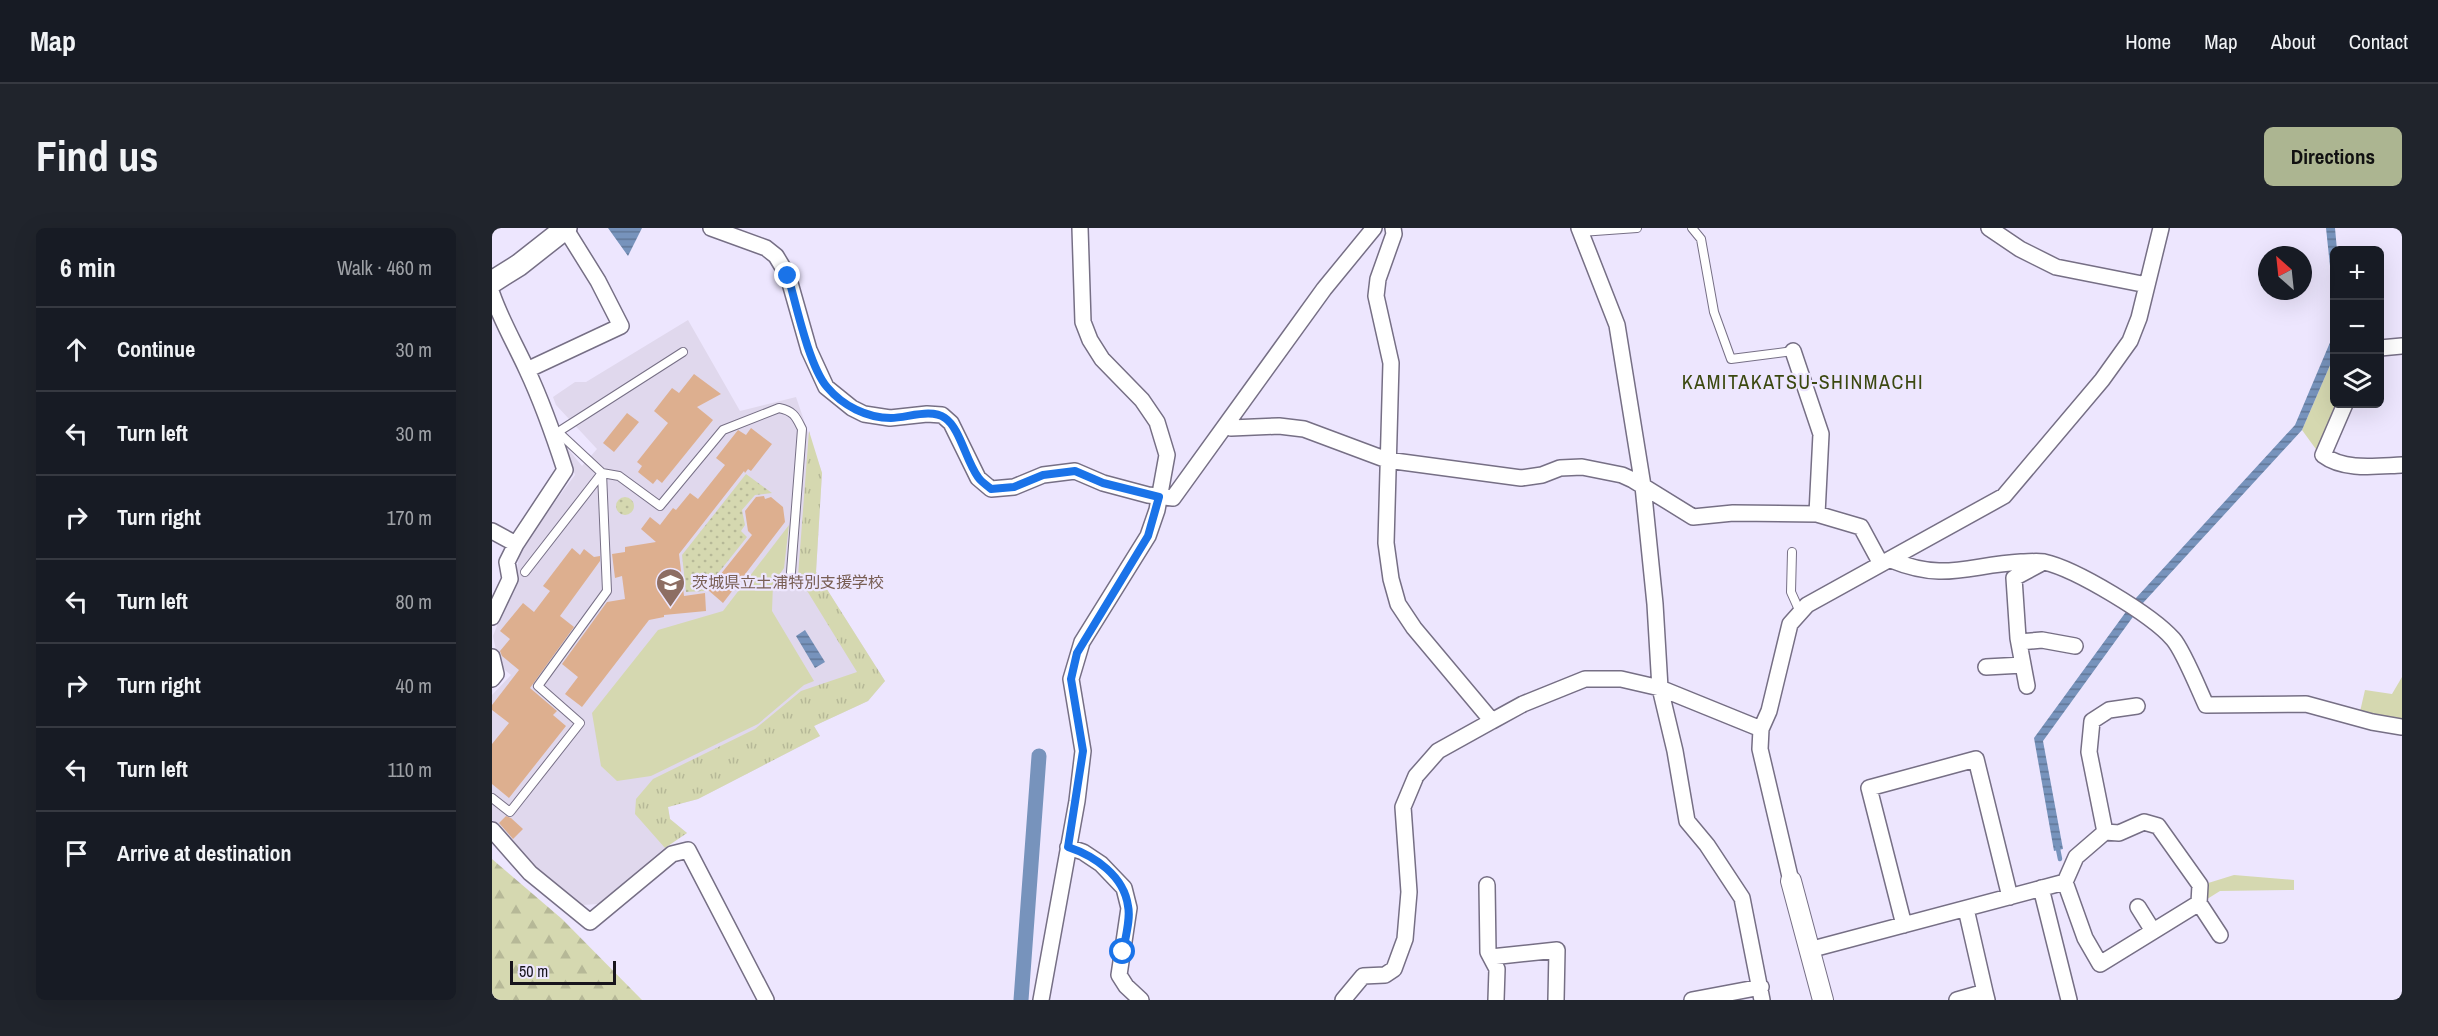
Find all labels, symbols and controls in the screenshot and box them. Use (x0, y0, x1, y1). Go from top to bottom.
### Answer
text: Map (30, 22, 76, 60)
text: Home (2125, 27, 2171, 56)
text: Map (2204, 27, 2238, 56)
text: About (2271, 27, 2316, 56)
text: Contact (2349, 27, 2408, 56)
button: Directions (2264, 127, 2402, 186)
text: Find us (36, 128, 158, 184)
north arrow (2258, 246, 2312, 300)
map controls (2330, 246, 2384, 408)
button: + (2330, 246, 2384, 300)
text: 6 min (60, 250, 116, 285)
text: Walk · 460 m (337, 254, 432, 281)
route end (774, 262, 800, 288)
button: − (2330, 300, 2384, 354)
icon: ahead (60, 333, 93, 366)
text: Continue (117, 334, 195, 364)
text: 30 m (396, 336, 432, 363)
button: layers (2330, 354, 2384, 408)
district label: KAMITAKATSU-SHINMACHI (1682, 368, 1924, 395)
icon: left (60, 417, 93, 450)
text: Turn left (117, 418, 188, 448)
text: 30 m (396, 420, 432, 447)
icon: right (60, 501, 93, 534)
text: Turn right (117, 502, 201, 532)
text: 170 m (386, 504, 432, 531)
school or university icon: 茨城県立土浦特別支援学校 (655, 566, 687, 608)
place label: 茨城県立土浦特別支援学校 (692, 571, 884, 593)
icon: left (60, 585, 93, 618)
text: Turn left (117, 586, 188, 616)
text: 80 m (396, 588, 432, 615)
icon: right (60, 669, 93, 702)
text: Turn right (117, 670, 201, 700)
text: 40 m (396, 672, 432, 699)
icon: left (60, 753, 93, 786)
text: Turn left (117, 754, 188, 784)
text: 110 m (388, 756, 432, 783)
icon: arrive (60, 837, 93, 870)
text: Arrive at destination (117, 838, 291, 868)
route start (1109, 938, 1135, 964)
scale bar (510, 958, 616, 986)
text: 50 m (519, 960, 548, 982)

